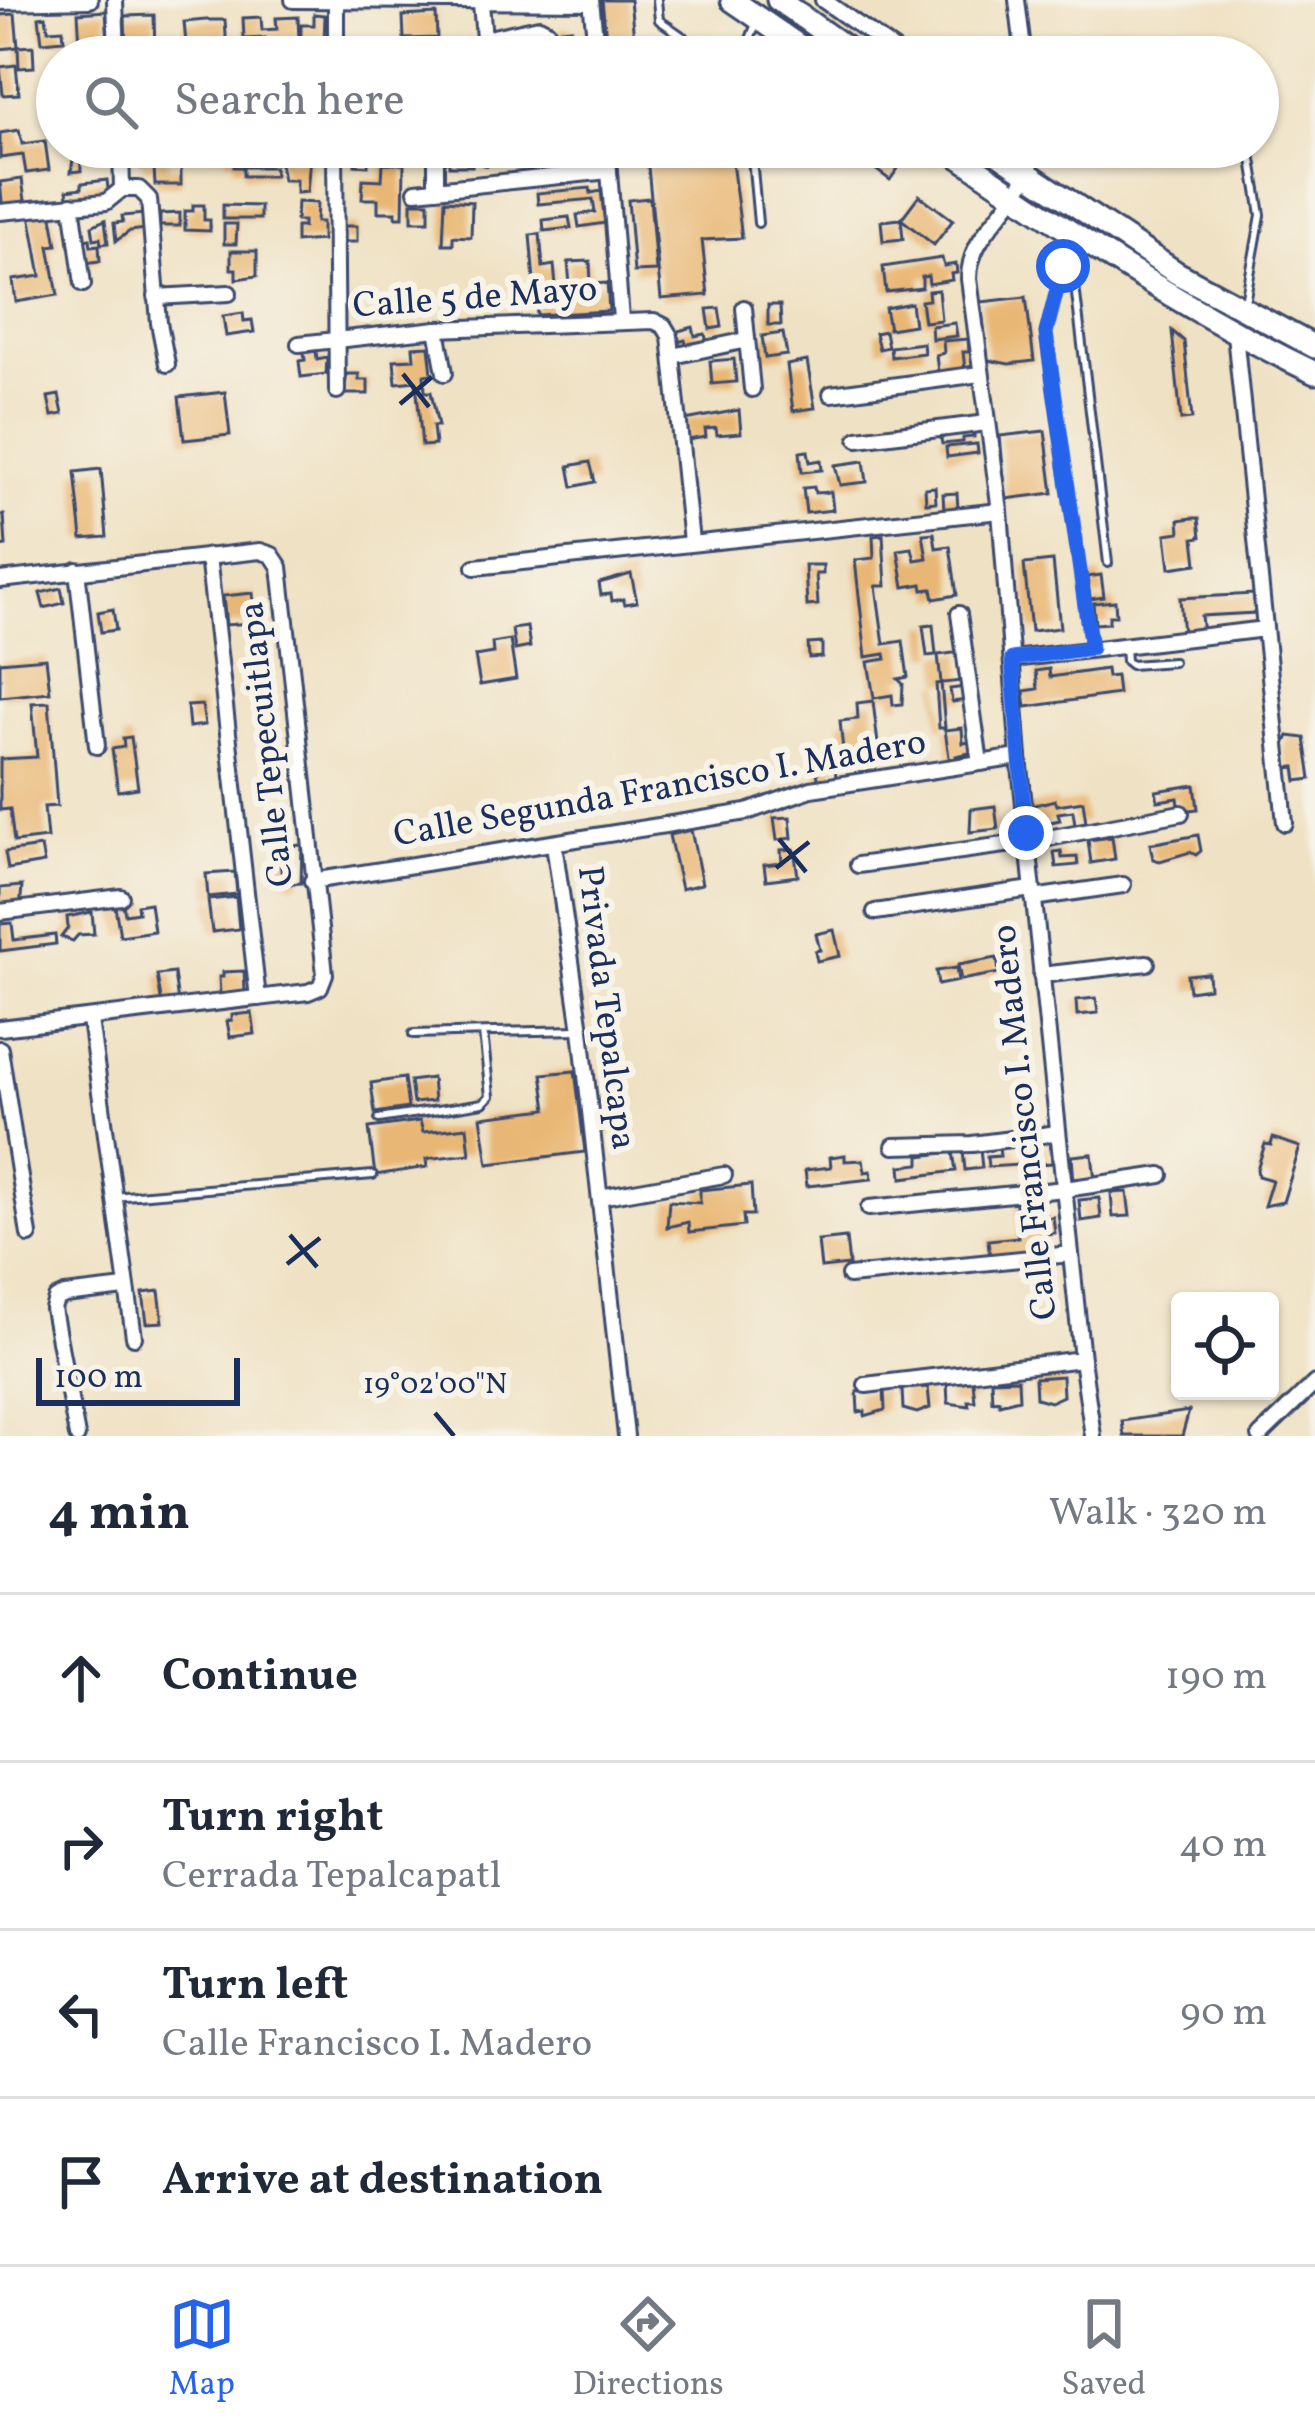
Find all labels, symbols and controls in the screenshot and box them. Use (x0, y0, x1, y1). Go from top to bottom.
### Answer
search box (36, 36, 1279, 168)
icon: search (78, 69, 144, 135)
text: Search here (174, 71, 405, 134)
route start (1036, 239, 1090, 293)
street label: Calle 5 de Mayo (351, 266, 599, 332)
street label: Calle Tepecuitlapa (228, 599, 308, 889)
street label: Calle Segunda Francisco I. Madero (390, 719, 930, 861)
route end (999, 806, 1053, 860)
street label: Privada Tepalcapa (563, 863, 647, 1153)
street label: Calle Francisco I. Madero (980, 922, 1072, 1322)
map controls (1171, 1292, 1279, 1400)
button: locate (1171, 1292, 1279, 1400)
scale bar (36, 1352, 240, 1405)
text: 100 m (54, 1356, 143, 1402)
text: 19°02'00"N (363, 1364, 507, 1406)
text: 4 min (48, 1479, 190, 1550)
text: Walk · 320 m (1049, 1487, 1267, 1541)
icon: ahead (48, 1645, 114, 1711)
text: Continue (162, 1646, 358, 1709)
text: 190 m (1165, 1651, 1267, 1705)
text: Turn right (162, 1787, 383, 1850)
icon: right (48, 1813, 114, 1879)
text: 40 m (1179, 1819, 1267, 1873)
text: Cerrada Tepalcapatl (162, 1850, 502, 1904)
text: Turn left (162, 1955, 348, 2018)
icon: left (48, 1981, 114, 2047)
text: 90 m (1180, 1987, 1267, 2041)
text: Calle Francisco I. Madero (162, 2018, 592, 2072)
icon: arrive (48, 2149, 114, 2215)
text: Arrive at destination (162, 2150, 603, 2213)
tab: Map (169, 2291, 235, 2409)
tab: Directions (572, 2291, 724, 2409)
tab: Saved (1061, 2291, 1146, 2409)

